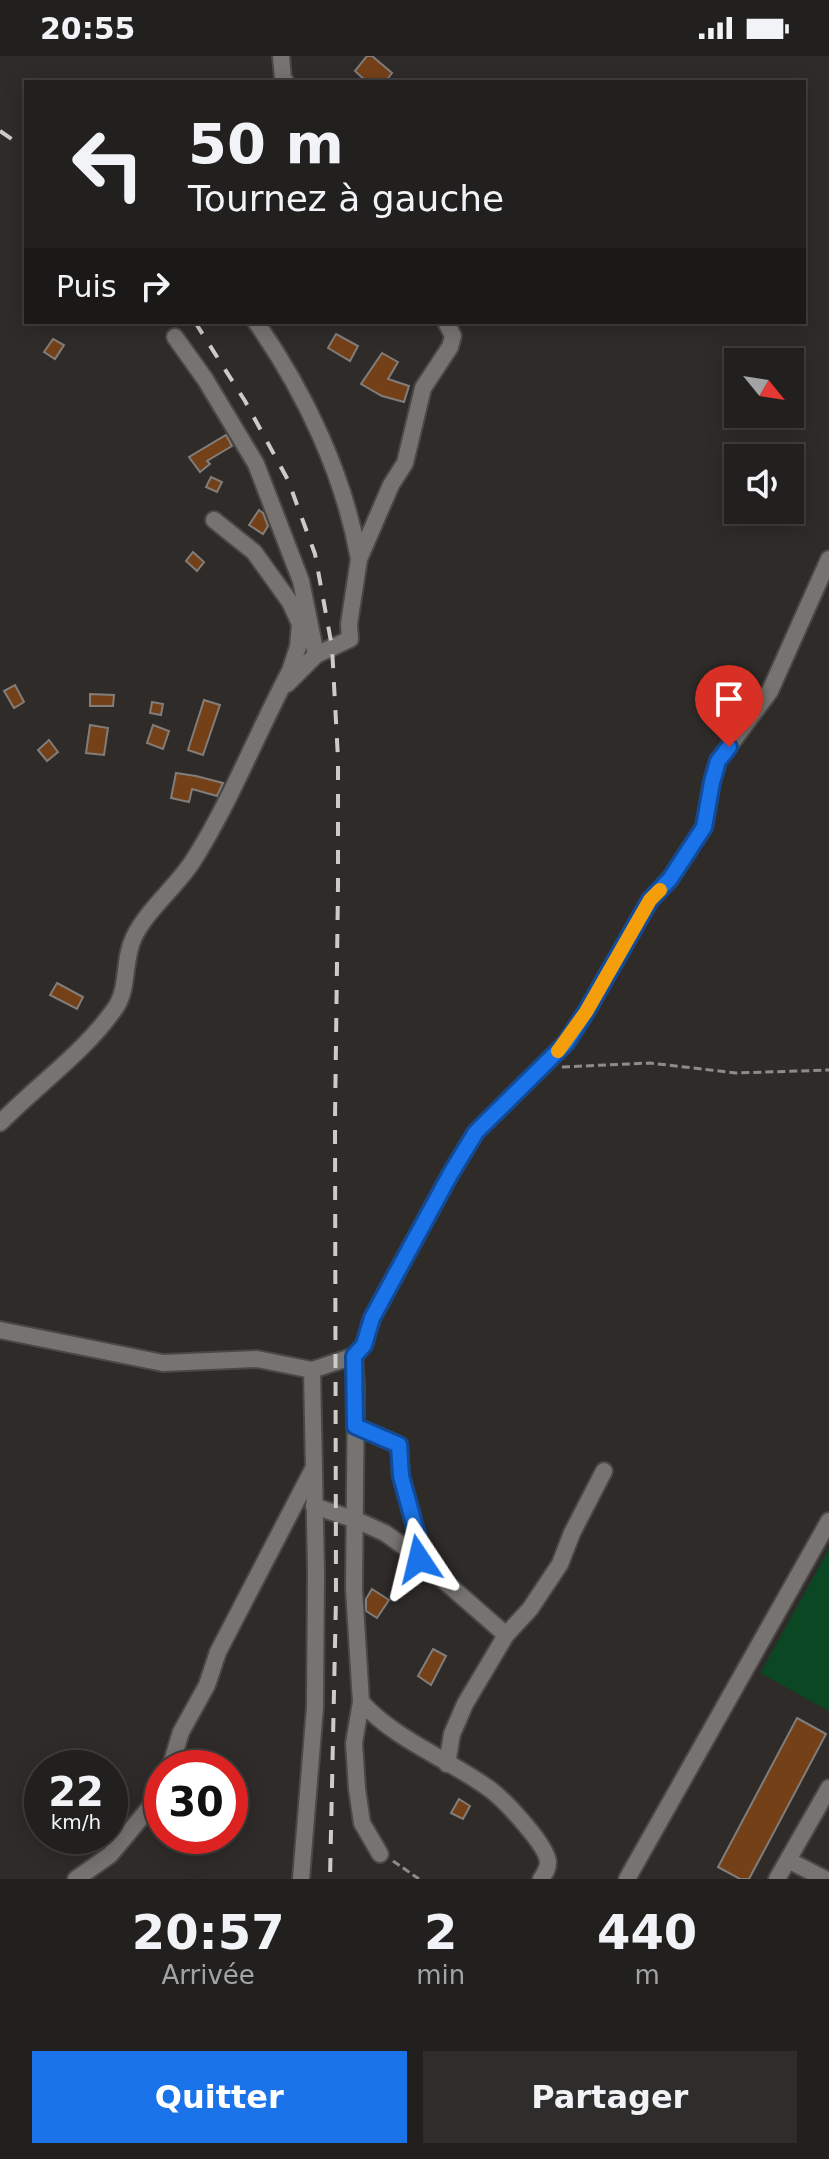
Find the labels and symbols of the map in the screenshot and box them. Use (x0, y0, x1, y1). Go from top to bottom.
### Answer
north arrow (724, 348, 804, 428)
pin (695, 665, 763, 747)
position arrow (377, 1517, 461, 1601)
speed limit sign: 30 (144, 1750, 248, 1854)

